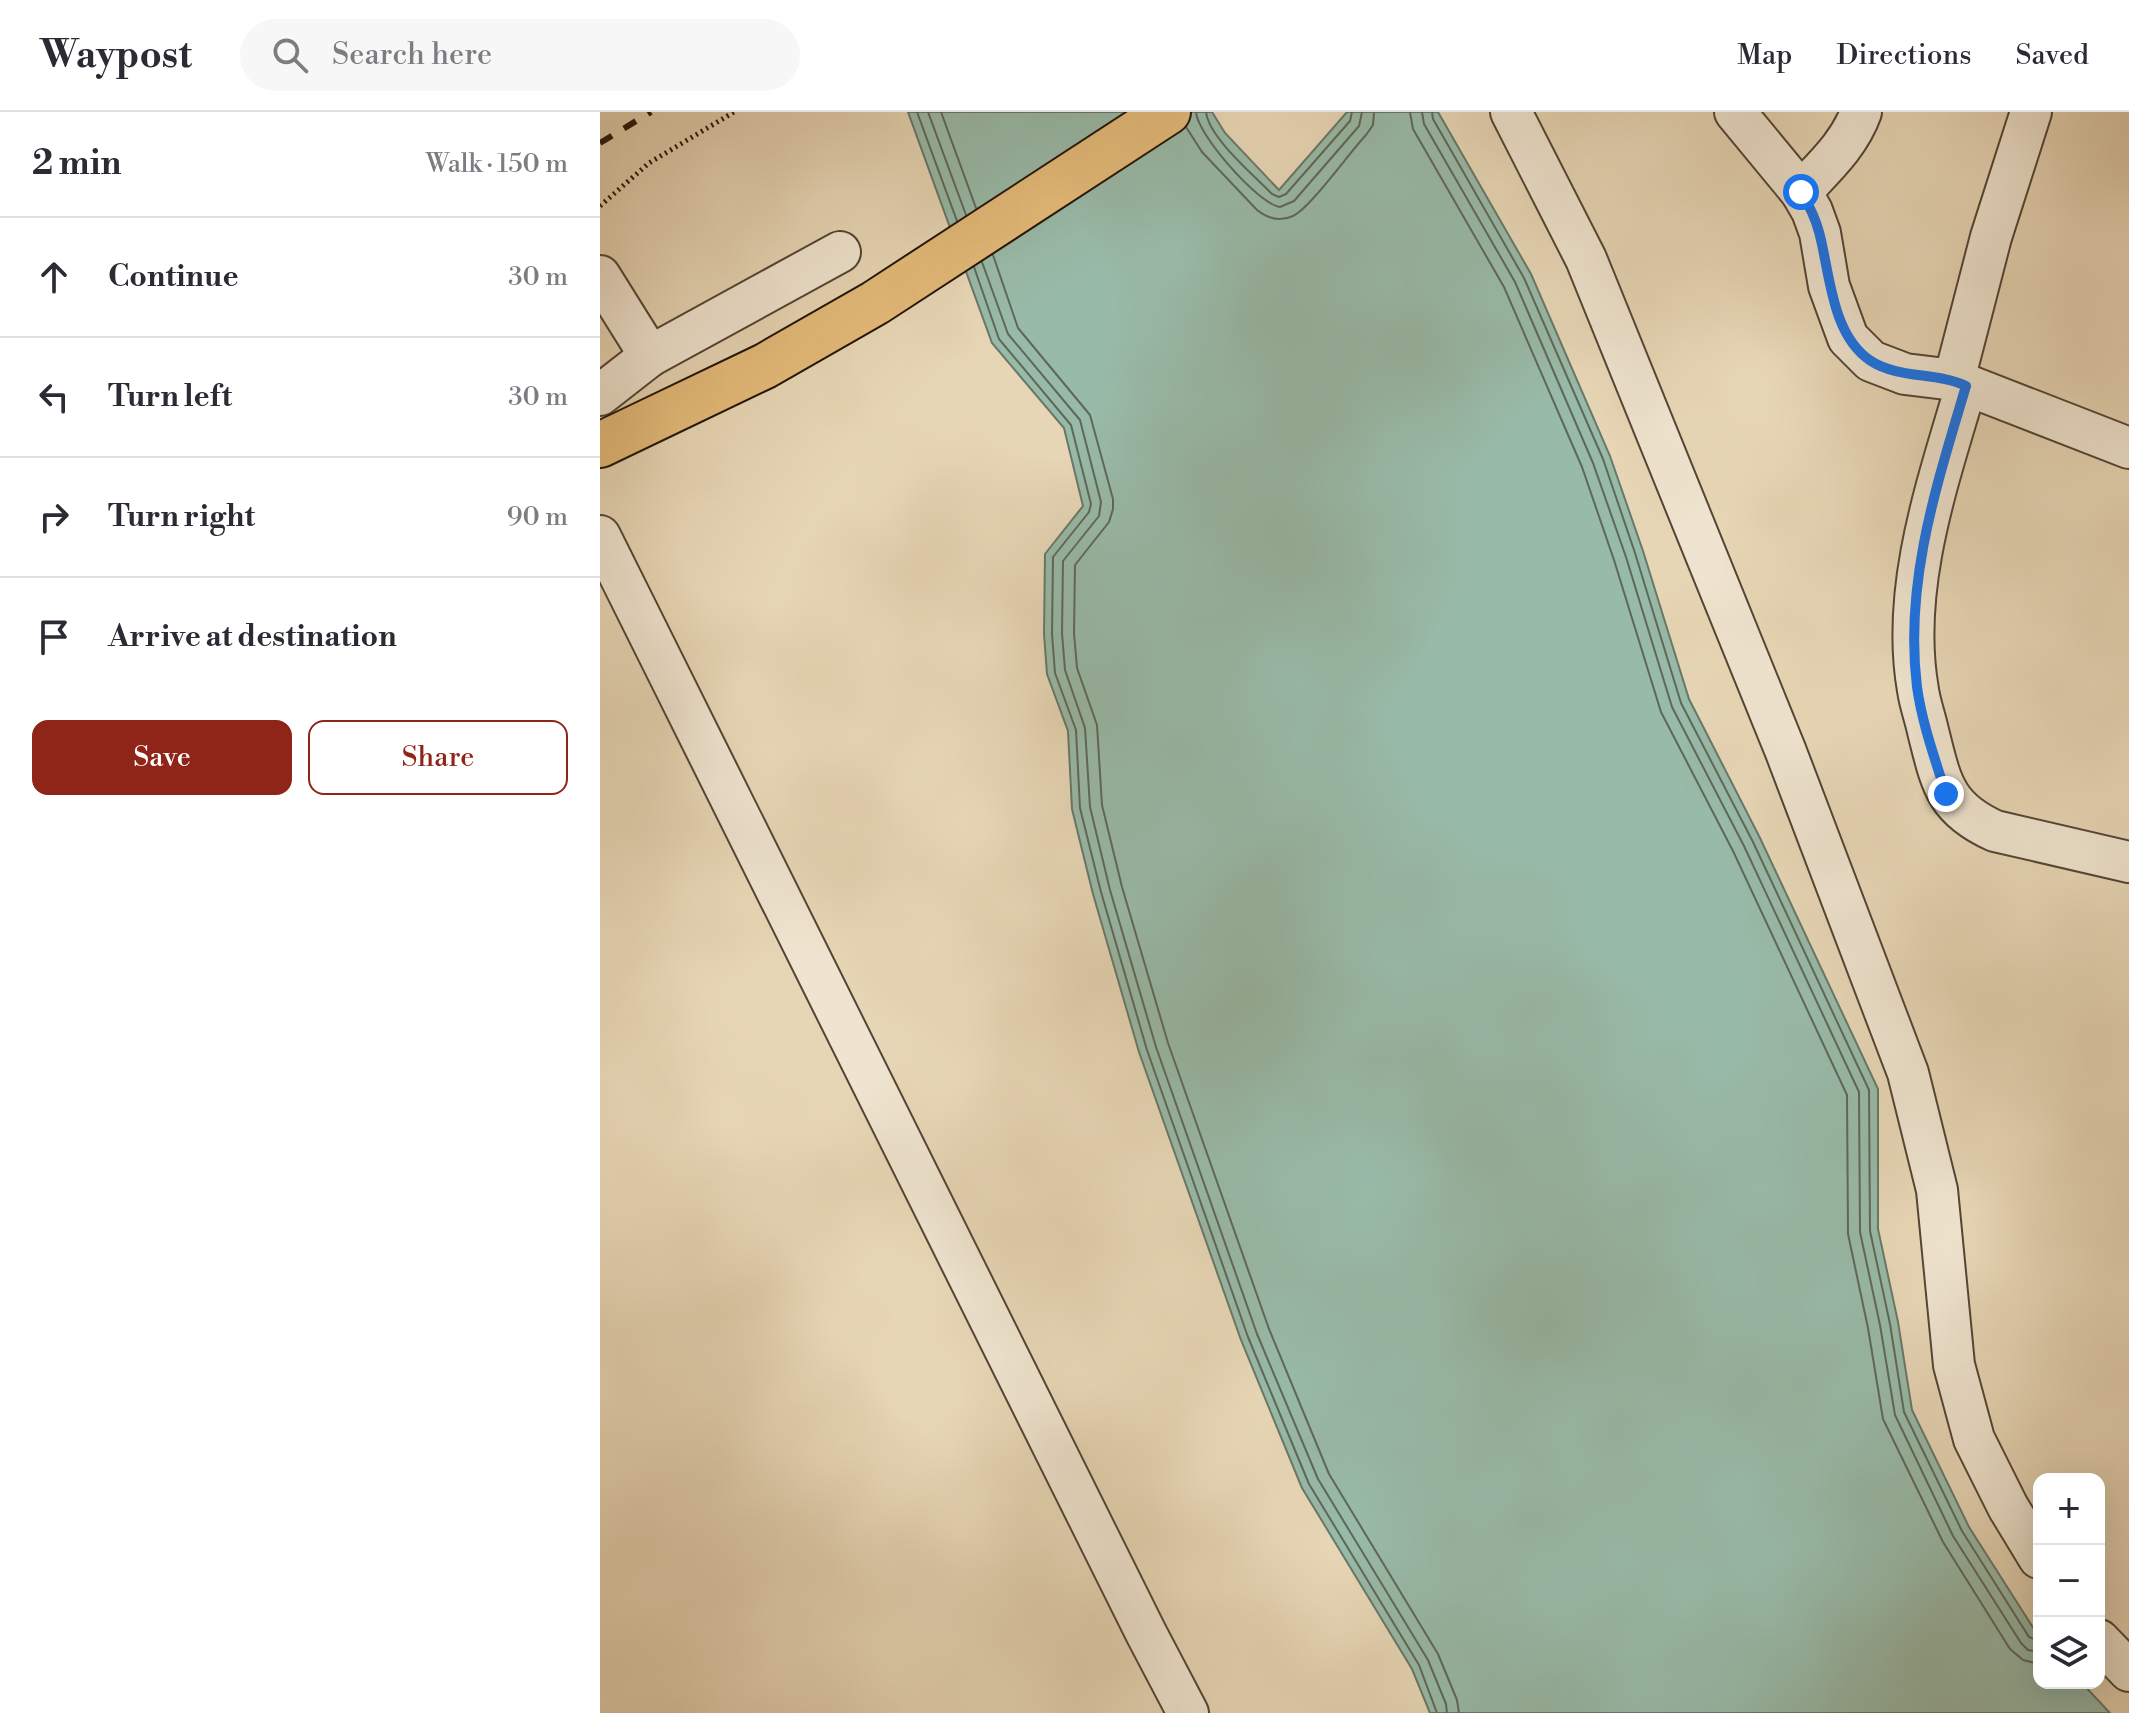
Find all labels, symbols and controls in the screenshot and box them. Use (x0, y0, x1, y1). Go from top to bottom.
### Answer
search box (240, 19, 800, 91)
text: Waypost (40, 32, 192, 79)
icon: search (268, 33, 312, 77)
text: Search here (332, 36, 492, 74)
text: Map (1737, 38, 1792, 73)
text: Directions (1836, 38, 1971, 73)
text: Saved (2015, 38, 2089, 73)
text: 2 min (32, 143, 121, 185)
text: Walk · 150 m (426, 148, 568, 180)
route start (1783, 174, 1819, 210)
icon: ahead (32, 255, 76, 299)
text: Continue (108, 258, 239, 296)
text: 30 m (508, 261, 568, 293)
icon: left (32, 375, 76, 419)
text: Turn left (108, 378, 232, 416)
text: 30 m (508, 381, 568, 413)
icon: right (32, 495, 76, 539)
text: Turn right (108, 498, 255, 536)
text: 90 m (507, 501, 568, 533)
icon: arrive (32, 615, 76, 659)
text: Arrive at destination (108, 618, 397, 656)
button: Save (32, 720, 292, 795)
button: Share (308, 720, 568, 795)
route end (1928, 776, 1964, 812)
map controls (2033, 1473, 2105, 1689)
button: + (2033, 1473, 2105, 1545)
button: − (2033, 1545, 2105, 1617)
button: layers (2033, 1617, 2105, 1689)

